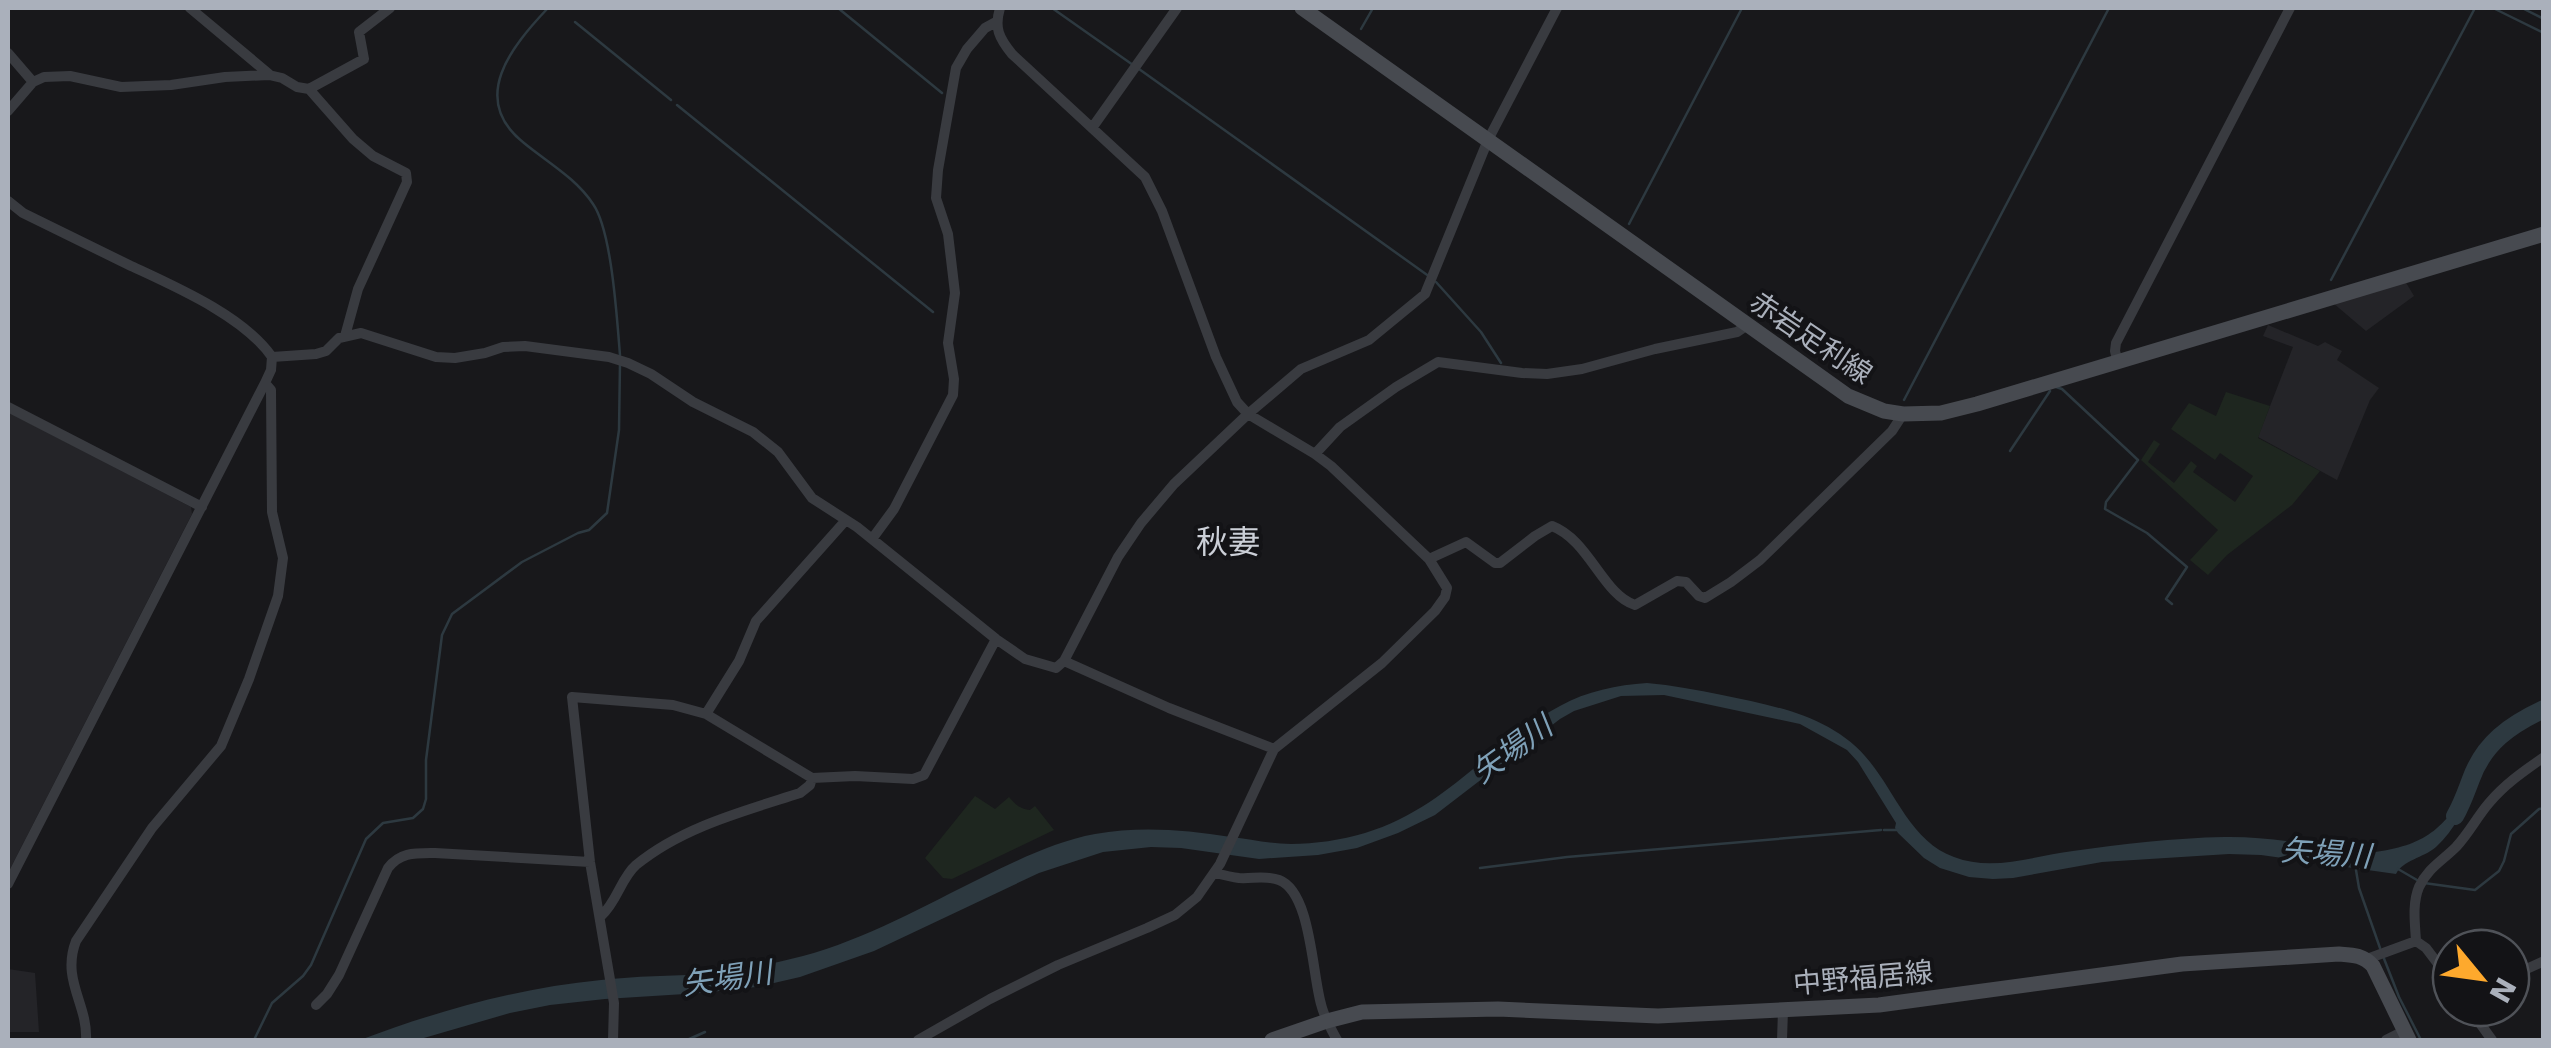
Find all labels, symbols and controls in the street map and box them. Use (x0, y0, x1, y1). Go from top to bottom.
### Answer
street label: 赤岩足利線 (1744, 285, 1878, 391)
district label: 秋妻 (1196, 523, 1260, 561)
water label: 矢場川 (1465, 707, 1561, 790)
water label: 矢場川 (2280, 832, 2375, 874)
north arrow (2431, 928, 2531, 1028)
water label: 矢場川 (680, 954, 777, 1002)
street label: 中野福居線 (1792, 955, 1934, 1001)
text: N (2482, 972, 2523, 1008)

